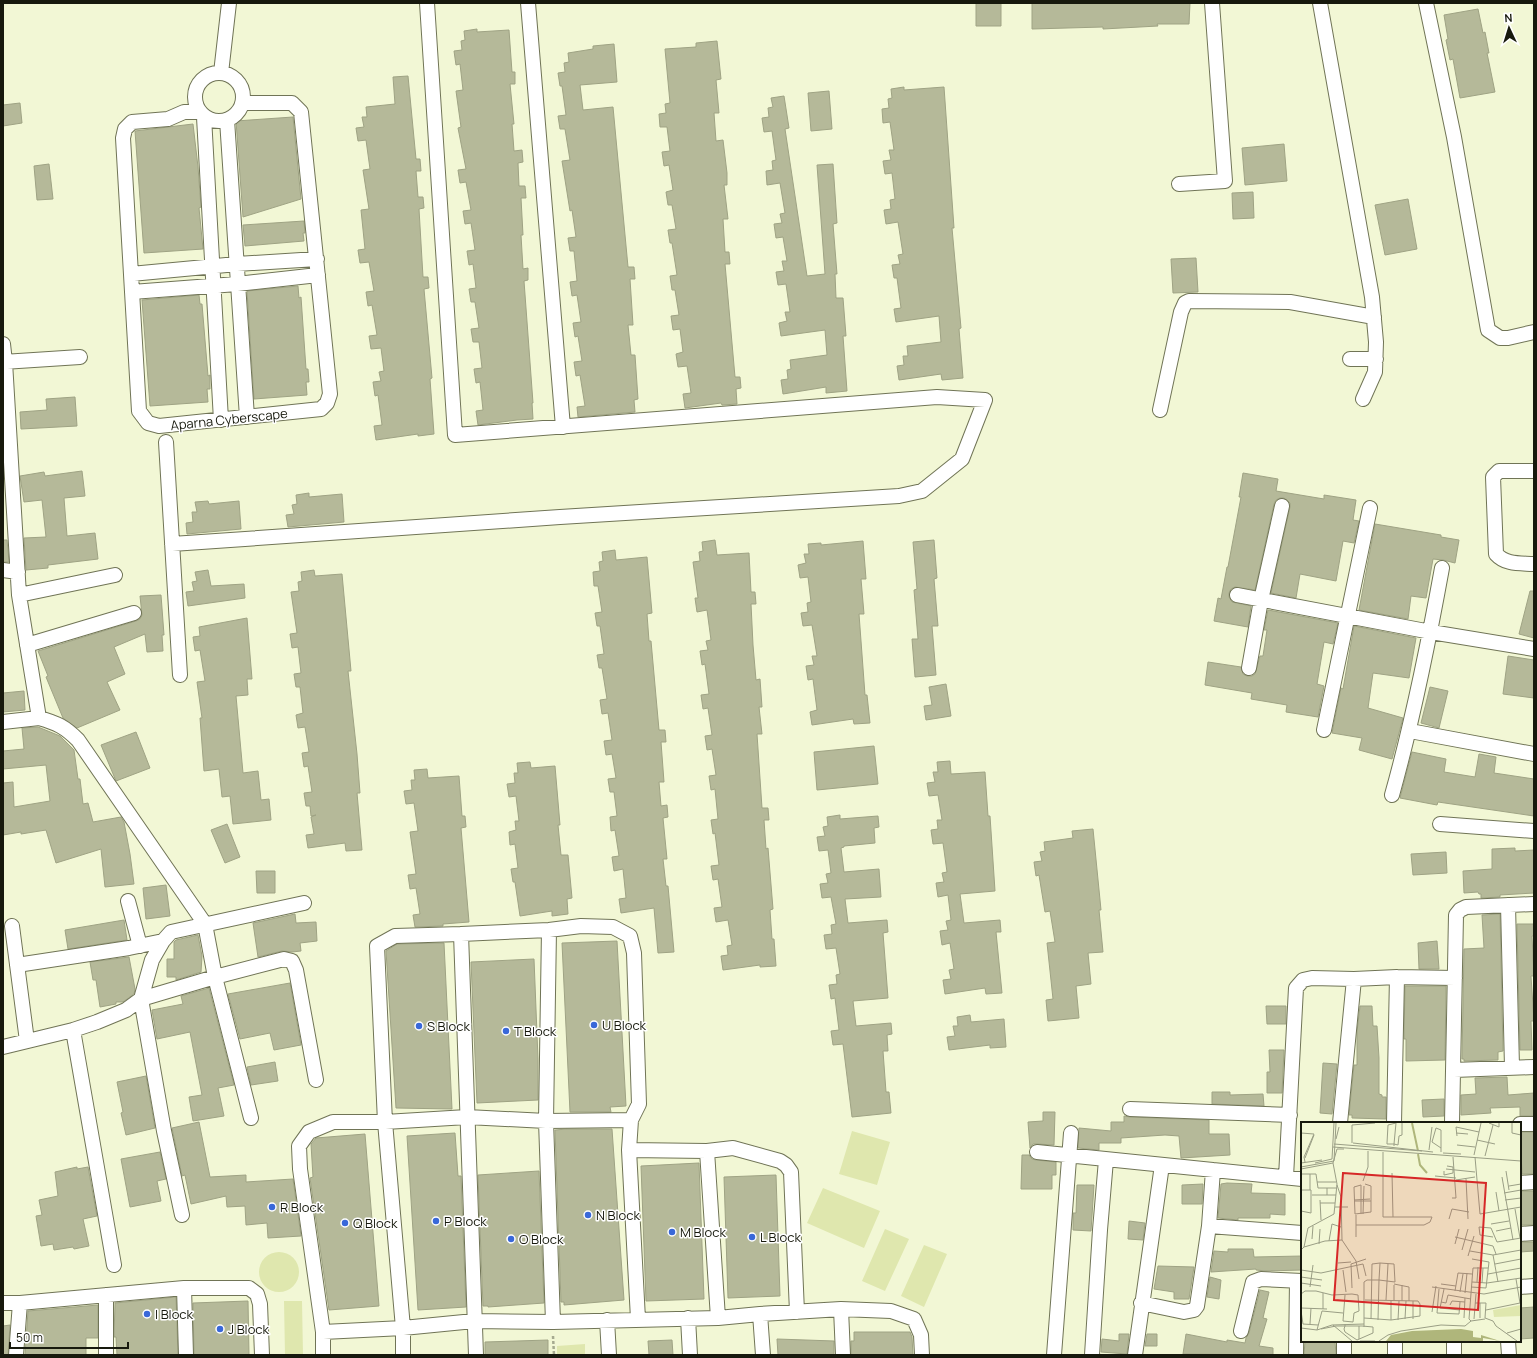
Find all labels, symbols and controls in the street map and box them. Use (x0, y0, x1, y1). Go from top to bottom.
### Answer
north arrow (1489, 8, 1529, 48)
text: N (1504, 10, 1513, 25)
street label: Aparna Cyberscape (169, 404, 289, 434)
place label: U Block (602, 1016, 647, 1034)
place label: S Block (427, 1017, 471, 1035)
marker: U Block (589, 1020, 599, 1030)
marker: S Block (414, 1021, 424, 1031)
place label: T Block (514, 1022, 557, 1040)
marker: T Block (501, 1026, 511, 1036)
inset map (1301, 1122, 1521, 1342)
place label: R Block (280, 1198, 324, 1216)
marker: R Block (267, 1202, 277, 1212)
place label: N Block (596, 1206, 640, 1224)
marker: N Block (583, 1210, 593, 1220)
place label: P Block (444, 1212, 487, 1230)
place label: Q Block (353, 1214, 398, 1232)
marker: P Block (431, 1216, 441, 1226)
marker: Q Block (340, 1218, 350, 1228)
place label: M Block (680, 1223, 726, 1241)
marker: M Block (667, 1227, 677, 1237)
place label: L Block (760, 1228, 801, 1246)
place label: O Block (519, 1230, 564, 1248)
marker: L Block (747, 1232, 757, 1242)
marker: O Block (506, 1234, 516, 1244)
place label: I Block (155, 1305, 194, 1323)
marker: I Block (142, 1309, 152, 1319)
place label: J Block (228, 1320, 270, 1338)
scale bar (10, 1324, 128, 1350)
marker: J Block (215, 1324, 225, 1334)
text: 50 m (16, 1329, 43, 1346)

